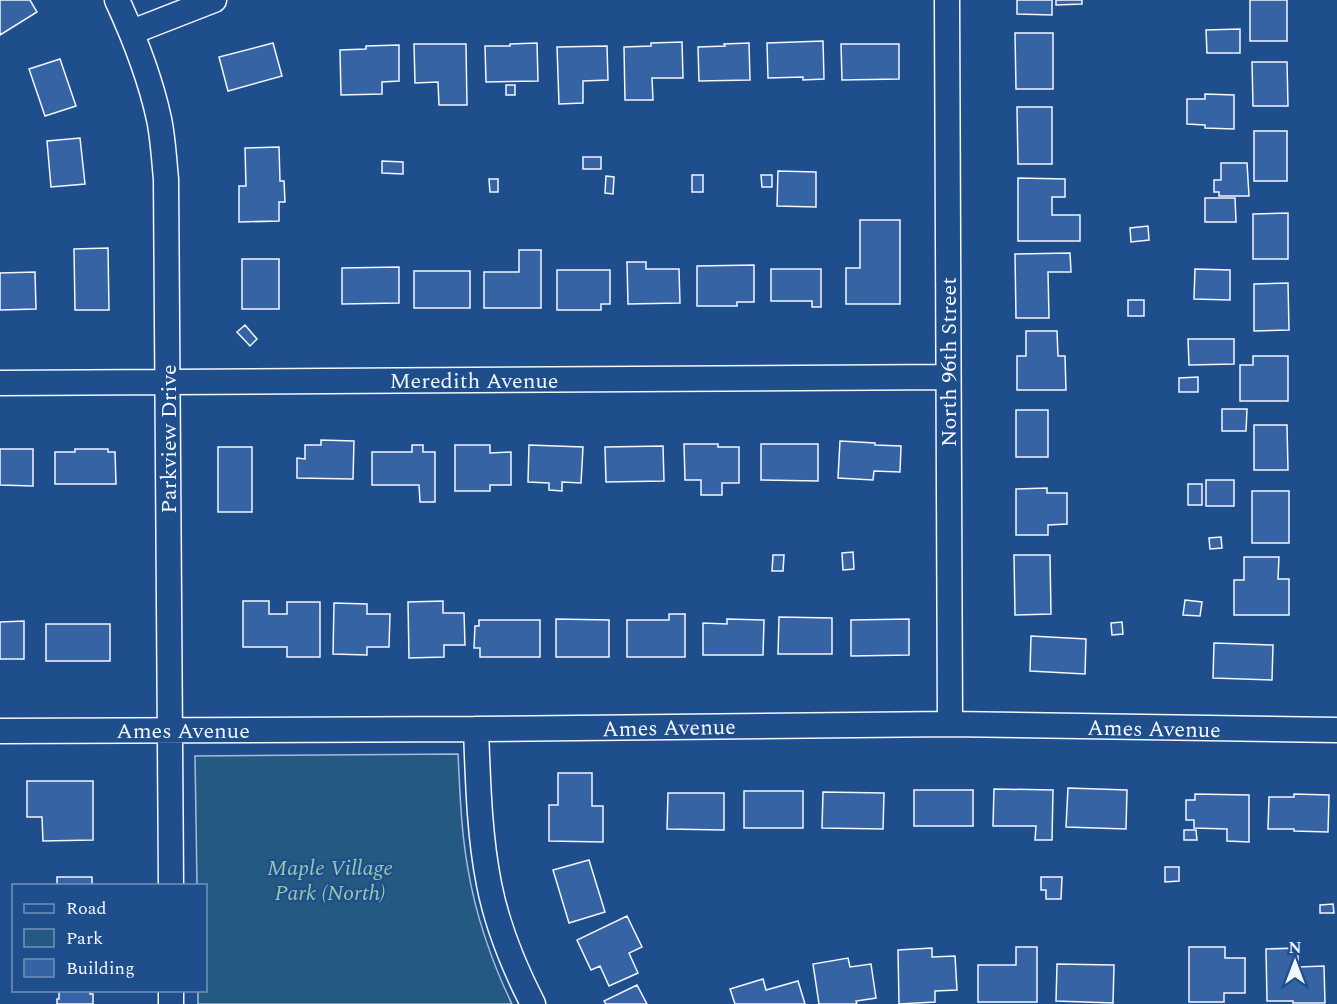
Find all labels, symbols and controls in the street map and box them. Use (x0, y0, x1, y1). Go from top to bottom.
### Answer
street label: North 96th Street (933, 277, 966, 447)
street label: Parkview Drive (153, 364, 186, 514)
street label: Meredith Avenue (389, 365, 559, 398)
street label: Ames Avenue (602, 711, 736, 746)
street label: Ames Avenue (1087, 712, 1221, 747)
street label: Ames Avenue (116, 715, 250, 748)
park label: Maple Village Park (North) (267, 852, 393, 910)
legend (12, 884, 207, 992)
text: Road (66, 895, 107, 922)
text: Park (66, 925, 103, 952)
north arrow (1265, 932, 1325, 992)
text: N (1288, 936, 1302, 960)
text: Building (66, 955, 135, 982)

